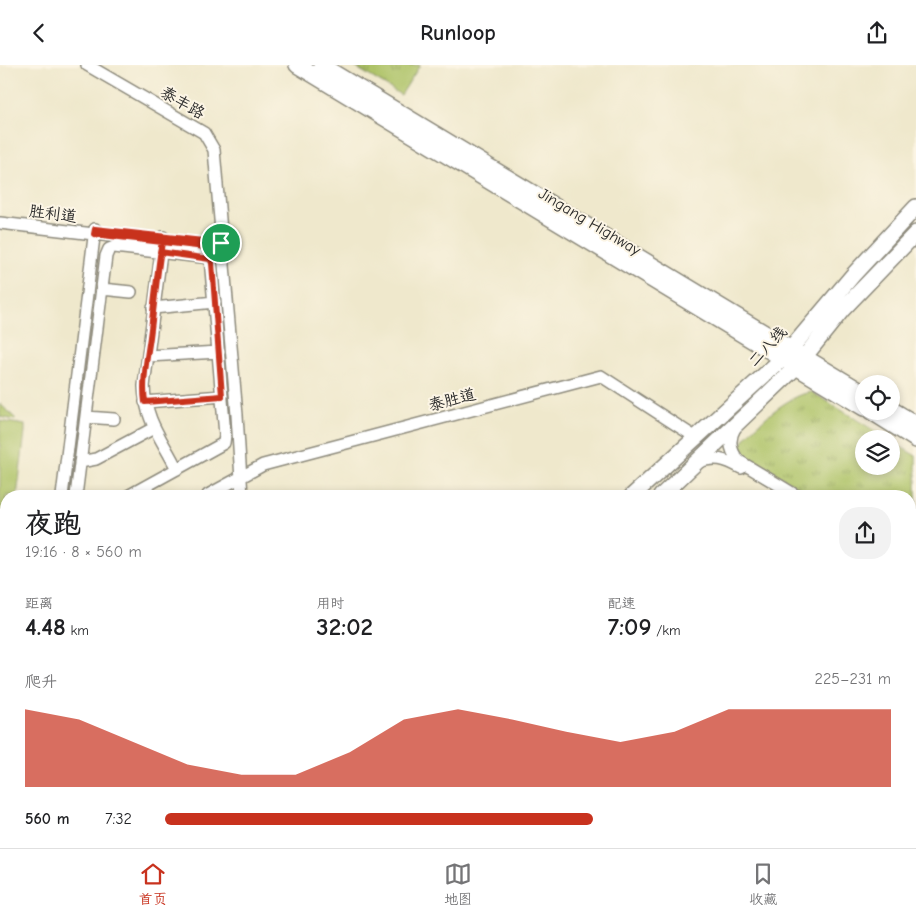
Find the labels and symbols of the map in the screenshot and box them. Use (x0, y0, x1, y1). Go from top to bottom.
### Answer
street label: 泰丰路 (157, 83, 208, 123)
street label: Jingang Highway (535, 184, 645, 260)
street label: 胜利道 (28, 202, 78, 226)
pin (200, 222, 242, 264)
street label: 二八线 (745, 323, 791, 370)
street label: 泰胜道 (427, 385, 478, 415)

